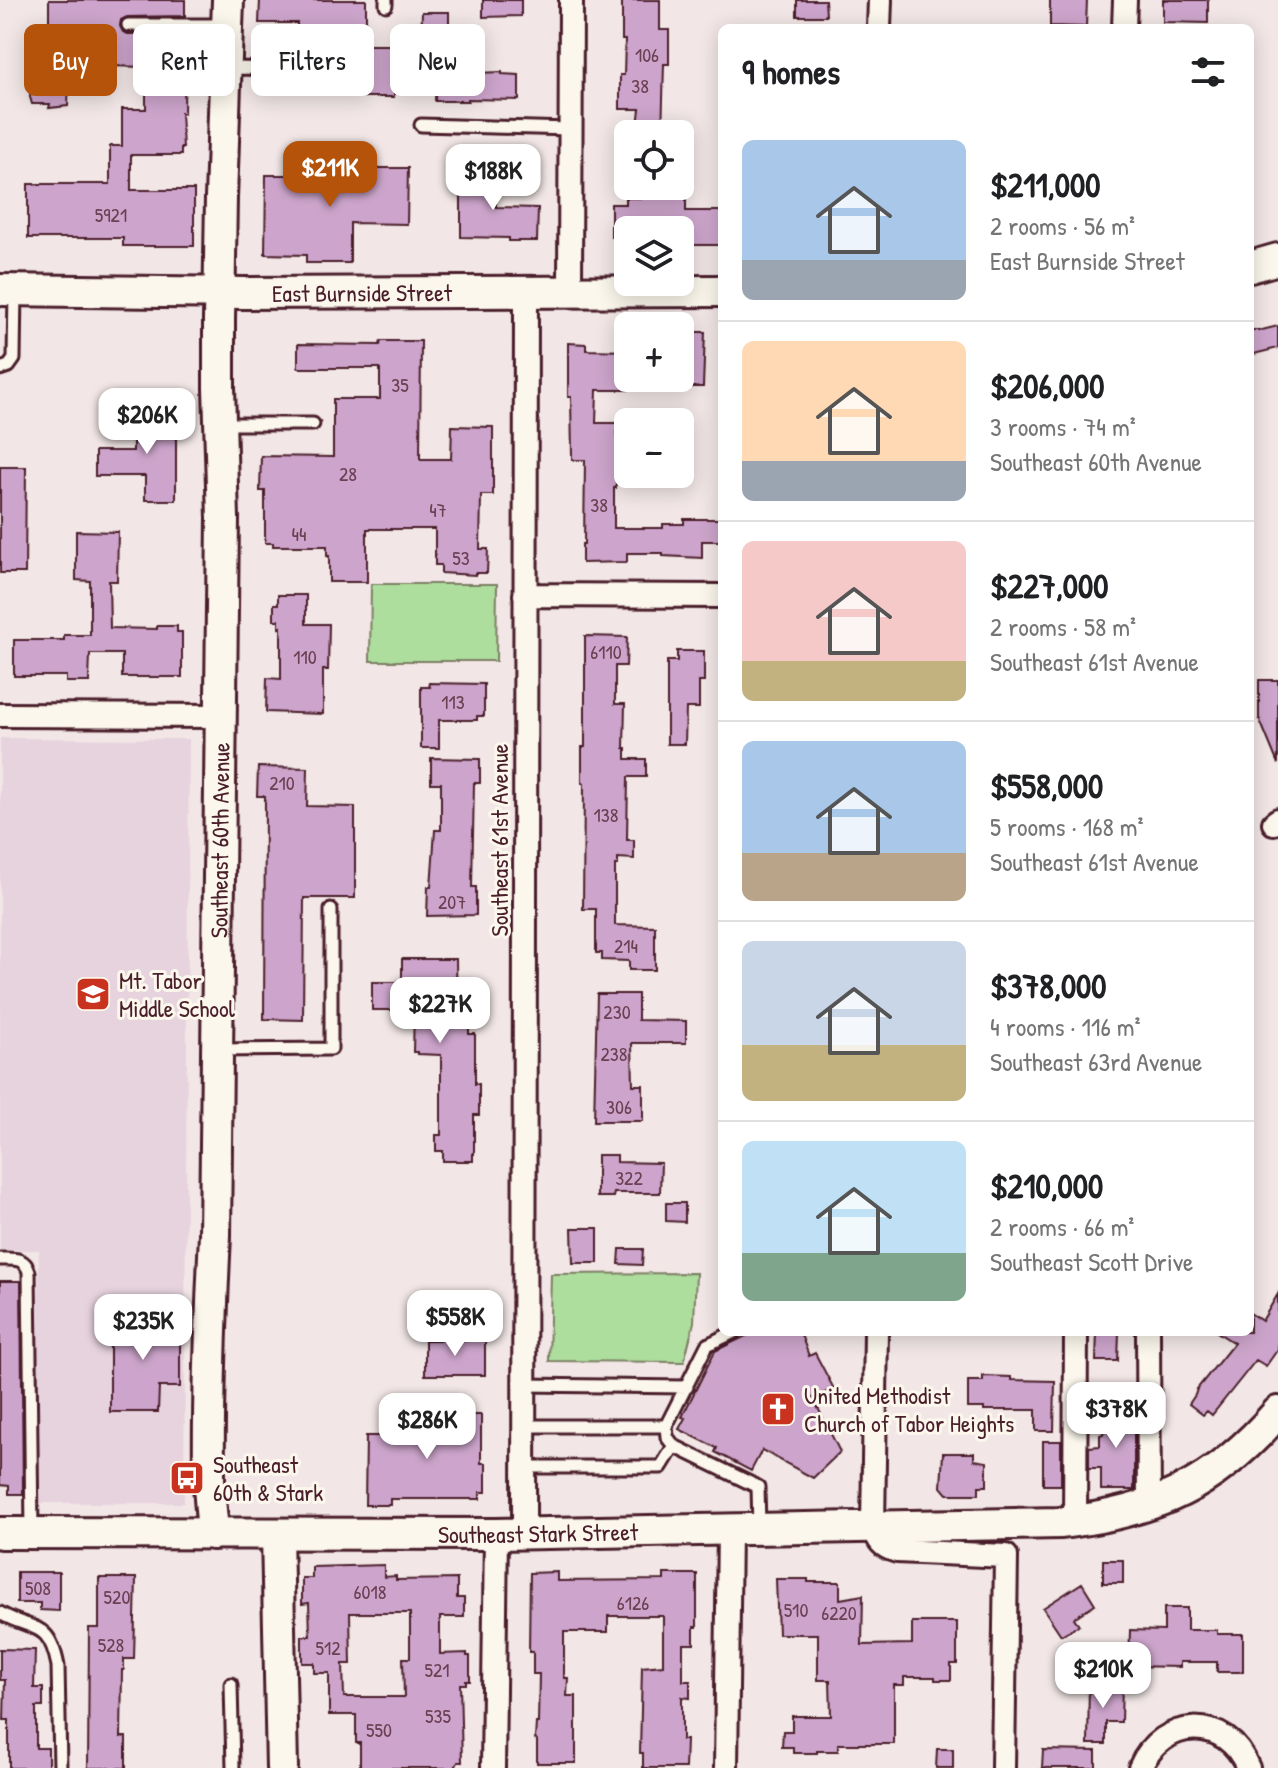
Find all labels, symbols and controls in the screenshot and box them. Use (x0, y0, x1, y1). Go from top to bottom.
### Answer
chip: Buy (24, 24, 117, 96)
chip: Rent (133, 24, 235, 96)
chip: Filters (251, 24, 374, 96)
chip: New (390, 24, 485, 96)
house number: 106 (635, 41, 659, 68)
text: 9 homes (742, 49, 840, 95)
icon: filters (1186, 50, 1230, 94)
house number: 38 (631, 72, 649, 99)
map controls (614, 120, 694, 488)
button: locate (614, 120, 694, 200)
pin: $211K (274, 141, 386, 209)
pin: $188K (437, 144, 549, 212)
text: $211K (301, 149, 359, 184)
text: $188K (464, 152, 522, 187)
text: $211,000 (990, 162, 1100, 208)
icon: home (806, 172, 902, 268)
house number: 5921 (95, 201, 127, 228)
text: 2 rooms · 56 m² (990, 208, 1135, 243)
button: layers (614, 216, 694, 296)
text: East Burnside Street (990, 243, 1185, 278)
street label: East Burnside Street (272, 276, 453, 309)
button: + (614, 312, 694, 392)
text: $206,000 (990, 363, 1105, 409)
house number: 35 (391, 371, 409, 398)
icon: home (806, 373, 902, 469)
pin: $206K (91, 388, 203, 456)
text: $206K (117, 396, 177, 431)
button: − (614, 408, 694, 488)
text: 3 rooms · 74 m² (990, 409, 1136, 444)
text: Southeast 60th Avenue (990, 444, 1202, 479)
house number: 28 (339, 460, 357, 487)
house number: 38 (590, 491, 608, 518)
house number: 47 (429, 496, 447, 523)
house number: 44 (292, 520, 307, 547)
house number: 53 (452, 544, 470, 571)
text: $227,000 (990, 563, 1108, 609)
icon: home (806, 573, 902, 669)
text: 2 rooms · 58 m² (990, 609, 1136, 644)
house number: 6110 (590, 638, 622, 665)
house number: 110 (293, 643, 317, 670)
text: Southeast 61st Avenue (990, 644, 1199, 679)
house number: 113 (441, 688, 465, 715)
street label: Southeast 60th Avenue (202, 742, 237, 938)
street label: Southeast 61st Avenue (483, 743, 515, 936)
text: $558,000 (990, 763, 1103, 809)
house number: 210 (269, 769, 295, 796)
icon: home (806, 773, 902, 869)
house number: 138 (594, 801, 618, 828)
text: 5 rooms · 168 m² (990, 809, 1144, 844)
text: Southeast 61st Avenue (990, 844, 1199, 879)
house number: 207 (438, 888, 466, 915)
house number: 214 (614, 932, 638, 959)
text: $378,000 (990, 963, 1107, 1009)
place label: Mt. Tabor Middle School (119, 964, 236, 1024)
icon: home (806, 973, 902, 1069)
school or university icon: Mt. Tabor Middle School (74, 975, 112, 1013)
pin: $227K (384, 977, 496, 1045)
text: $227K (408, 985, 472, 1020)
house number: 230 (603, 998, 631, 1025)
text: 4 rooms · 116 m² (990, 1009, 1140, 1044)
house number: 238 (601, 1040, 627, 1067)
text: Southeast 63rd Avenue (990, 1044, 1202, 1079)
house number: 306 (606, 1093, 632, 1120)
text: $210,000 (990, 1163, 1103, 1209)
house number: 322 (615, 1164, 643, 1191)
icon: home (806, 1173, 902, 1269)
text: 2 rooms · 66 m² (990, 1209, 1134, 1244)
text: Southeast Scott Drive (990, 1244, 1193, 1279)
pin: $558K (399, 1290, 511, 1358)
pin: $235K (87, 1294, 199, 1362)
text: $558K (425, 1298, 485, 1333)
text: $235K (112, 1302, 174, 1337)
place label: United Methodist Church of Tabor Heights (804, 1379, 1014, 1439)
pin: $378K (1060, 1382, 1172, 1450)
church icon: United Methodist Church of Tabor Heights (759, 1390, 797, 1428)
text: $378K (1085, 1390, 1147, 1425)
pin: $286K (371, 1393, 483, 1461)
text: $286K (397, 1401, 457, 1436)
place label: Southeast 60th & Stark (213, 1448, 323, 1508)
bus stop icon: Southeast 60th & Stark (168, 1459, 206, 1497)
street label: Southeast Stark Street (438, 1515, 639, 1550)
house number: 508 (25, 1574, 51, 1601)
house number: 6018 (354, 1578, 386, 1605)
house number: 520 (104, 1583, 130, 1610)
house number: 6126 (617, 1589, 649, 1616)
house number: 510 (784, 1596, 808, 1623)
house number: 6220 (821, 1599, 857, 1626)
house number: 528 (98, 1631, 124, 1658)
house number: 512 (315, 1634, 341, 1661)
pin: $210K (1047, 1642, 1159, 1710)
text: $210K (1073, 1650, 1133, 1685)
house number: 521 (424, 1656, 450, 1683)
house number: 535 (425, 1702, 451, 1729)
house number: 550 (366, 1716, 392, 1743)

